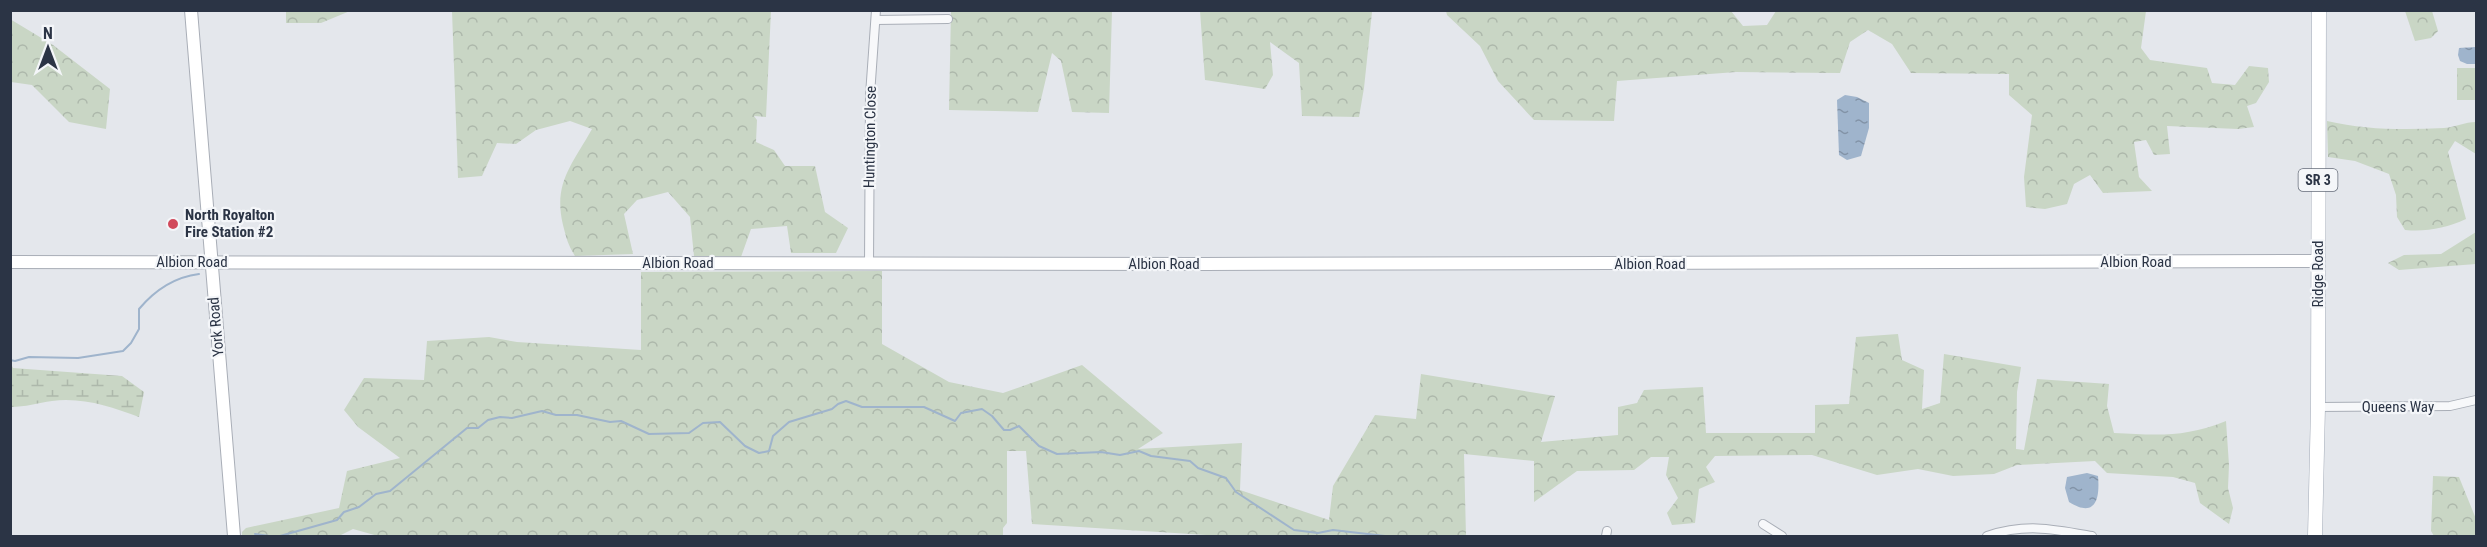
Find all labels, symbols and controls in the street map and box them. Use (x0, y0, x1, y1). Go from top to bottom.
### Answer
north arrow (18, 18, 78, 78)
text: N (43, 24, 53, 43)
street label: Huntington Close (860, 86, 880, 188)
road number: SR 3 (2298, 169, 2338, 191)
place label: North Royalton Fire Station #2 (185, 206, 275, 241)
marker: North Royalton Fire Station #2 (166, 217, 180, 231)
street label: Ridge Road (2309, 241, 2327, 307)
street label: Albion Road (156, 253, 228, 271)
street label: Albion Road (2100, 253, 2172, 271)
street label: Albion Road (642, 254, 714, 272)
street label: Albion Road (1128, 255, 1200, 273)
street label: Albion Road (1614, 255, 1686, 273)
street label: York Road (204, 296, 228, 358)
street label: Queens Way (2362, 398, 2434, 416)

